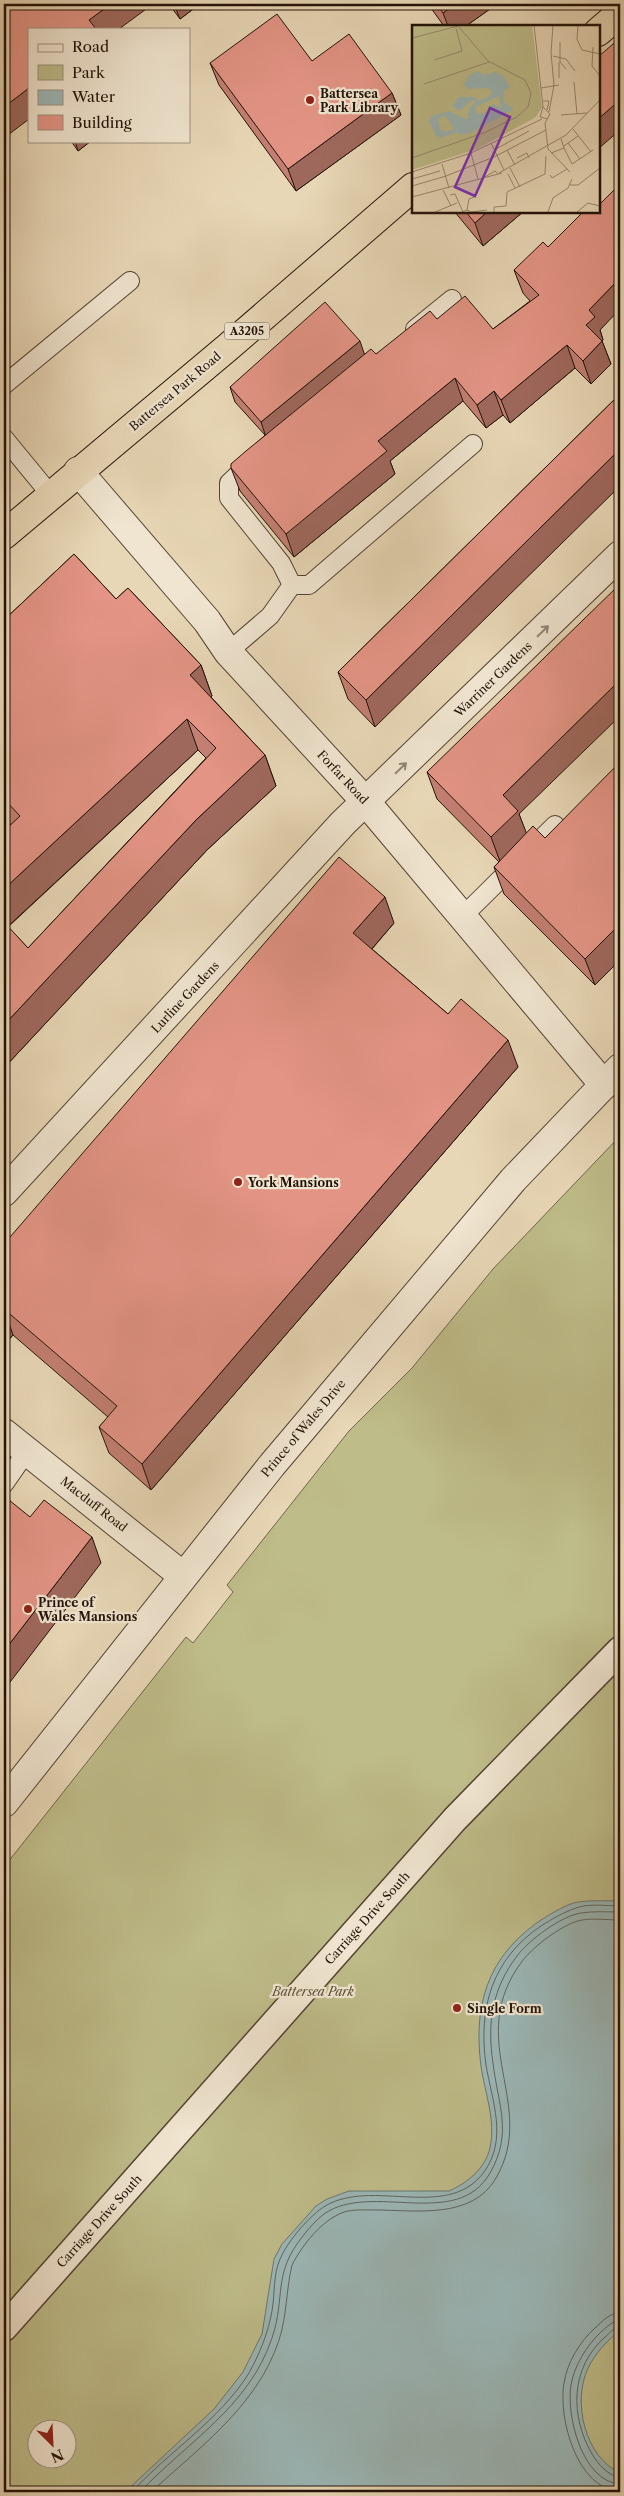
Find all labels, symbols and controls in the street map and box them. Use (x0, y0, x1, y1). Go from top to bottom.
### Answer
inset map (412, 25, 599, 212)
legend (28, 28, 190, 142)
text: Road (72, 37, 109, 56)
text: Park (72, 63, 106, 82)
place label: Battersea Park Library (320, 86, 398, 115)
text: Water (71, 87, 116, 106)
marker: Battersea Park Library (304, 94, 316, 106)
text: Building (72, 113, 132, 132)
road number: A3205 (224, 322, 270, 340)
street label: Battersea Park Road (126, 348, 224, 434)
one-way arrow (537, 625, 549, 637)
street label: Warriner Gardens (450, 638, 535, 721)
street label: Forfar Road (314, 747, 372, 807)
one-way arrow (395, 762, 407, 774)
street label: Lurline Gardens (148, 958, 222, 1036)
place label: York Mansions (247, 1175, 339, 1190)
marker: York Mansions (232, 1176, 244, 1188)
street label: Prince of Wales Drive (258, 1376, 348, 1480)
street label: Macduff Road (58, 1473, 131, 1535)
place label: Prince of Wales Mansions (37, 1595, 138, 1624)
marker: Prince of Wales Mansions (22, 1603, 34, 1615)
street label: Carriage Drive South (321, 1868, 413, 1968)
park label: Battersea Park (271, 1984, 355, 1999)
place label: Single Form (467, 2001, 542, 2016)
marker: Single Form (451, 2002, 463, 2014)
street label: Carriage Drive South (53, 2171, 145, 2271)
north arrow (28, 2418, 78, 2468)
text: N (48, 2445, 67, 2467)

